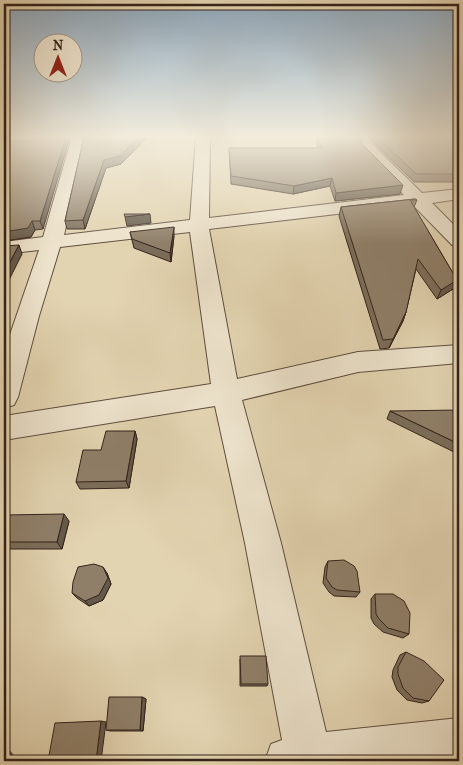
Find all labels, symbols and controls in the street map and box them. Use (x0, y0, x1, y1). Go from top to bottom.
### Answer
north arrow (32, 32, 82, 82)
text: N (53, 37, 64, 54)

